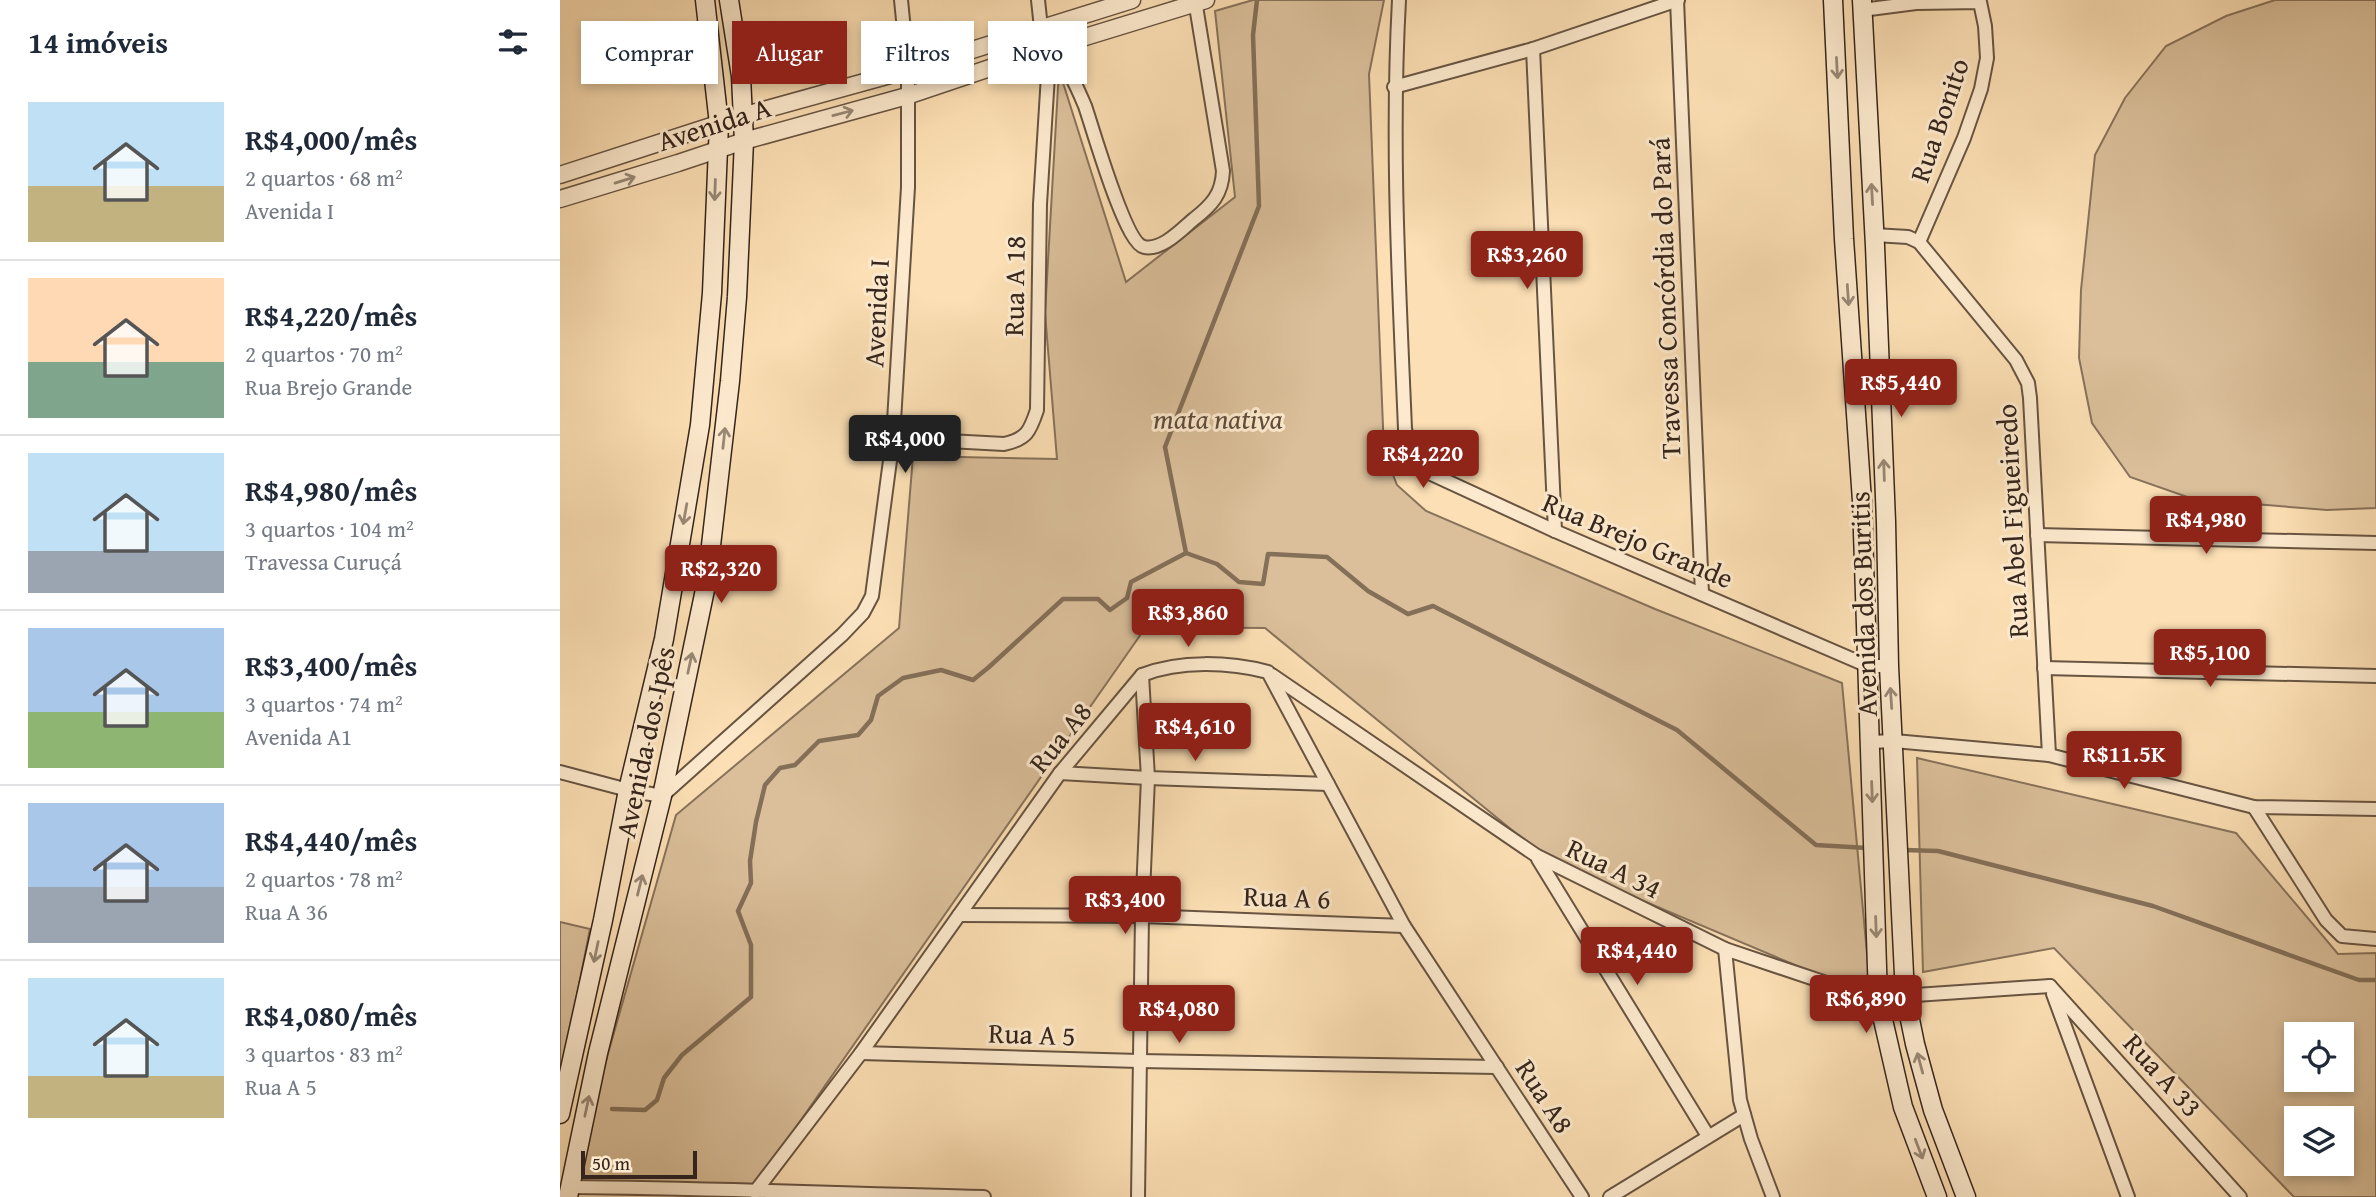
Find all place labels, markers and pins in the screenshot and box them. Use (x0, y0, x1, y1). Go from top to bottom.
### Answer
pin: R$3,260 (1462, 232, 1592, 291)
pin: R$5,440 (1836, 360, 1966, 419)
pin: R$4,000 (840, 416, 970, 475)
pin: R$4,220 (1358, 430, 1488, 490)
pin: R$4,980 (2141, 496, 2271, 556)
pin: R$2,320 (656, 546, 786, 605)
pin: R$3,860 (1123, 590, 1253, 649)
pin: R$5,100 (2145, 630, 2275, 689)
pin: R$4,610 (1130, 704, 1260, 763)
pin: R$11.5K (2059, 732, 2189, 791)
pin: R$3,400 (1060, 876, 1190, 936)
pin: R$4,440 (1572, 928, 1702, 987)
pin: R$6,890 (1801, 976, 1931, 1035)
pin: R$4,080 (1114, 986, 1244, 1045)

